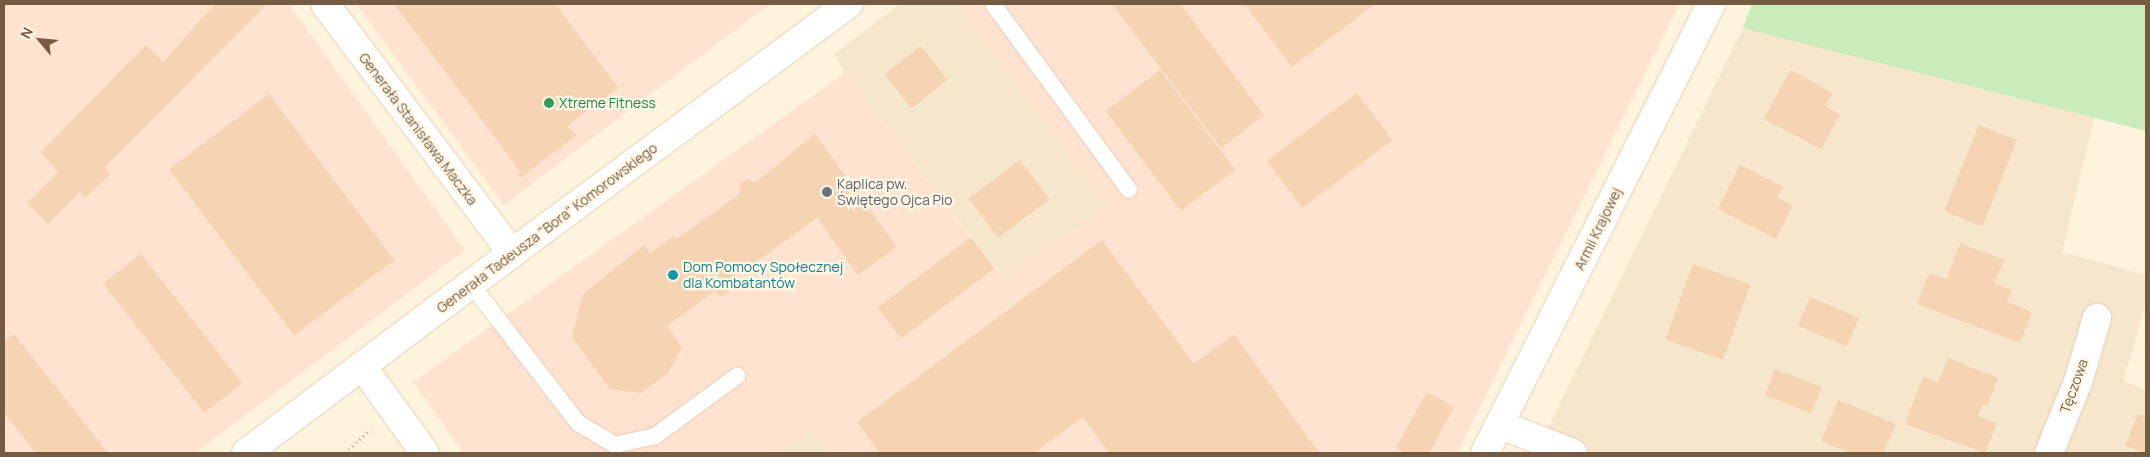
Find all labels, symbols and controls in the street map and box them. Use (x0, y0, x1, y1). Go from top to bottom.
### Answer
north arrow (15, 15, 65, 65)
text: N (16, 24, 37, 42)
street label: Generała Stanisława Maczka (355, 50, 481, 208)
place label: Xtreme Fitness (559, 95, 656, 111)
marker: Xtreme Fitness (543, 97, 555, 109)
street label: Generała Tadeusza "Bora" Komorowskiego (433, 139, 661, 317)
place label: Kaplica pw. Świętego Ojca Pio (837, 176, 953, 208)
street label: Armii Krajowej (1571, 185, 1625, 273)
marker: Kaplica pw. Świętego Ojca Pio (821, 186, 833, 198)
place label: Dom Pomocy Społecznej dla Kombatantów (683, 259, 843, 292)
marker: Dom Pomocy Społecznej dla Kombatantów (667, 269, 679, 281)
street label: Tęczowa (2056, 357, 2092, 415)

